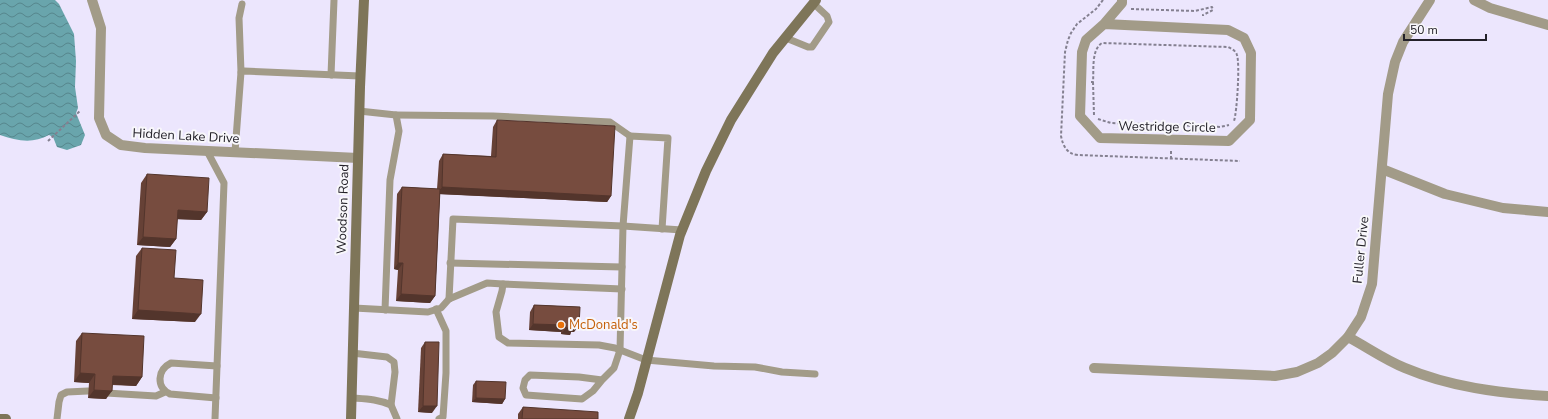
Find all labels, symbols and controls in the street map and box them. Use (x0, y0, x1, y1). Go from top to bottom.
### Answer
scale bar (1404, 16, 1486, 42)
text: 50 m (1410, 22, 1438, 38)
street label: Westridge Circle (1118, 117, 1216, 137)
street label: Hidden Lake Drive (132, 124, 240, 148)
street label: Woodson Road (332, 164, 354, 254)
street label: Fuller Drive (1349, 215, 1373, 285)
place label: McDonald's (569, 316, 638, 334)
marker: McDonald's (556, 320, 566, 330)

